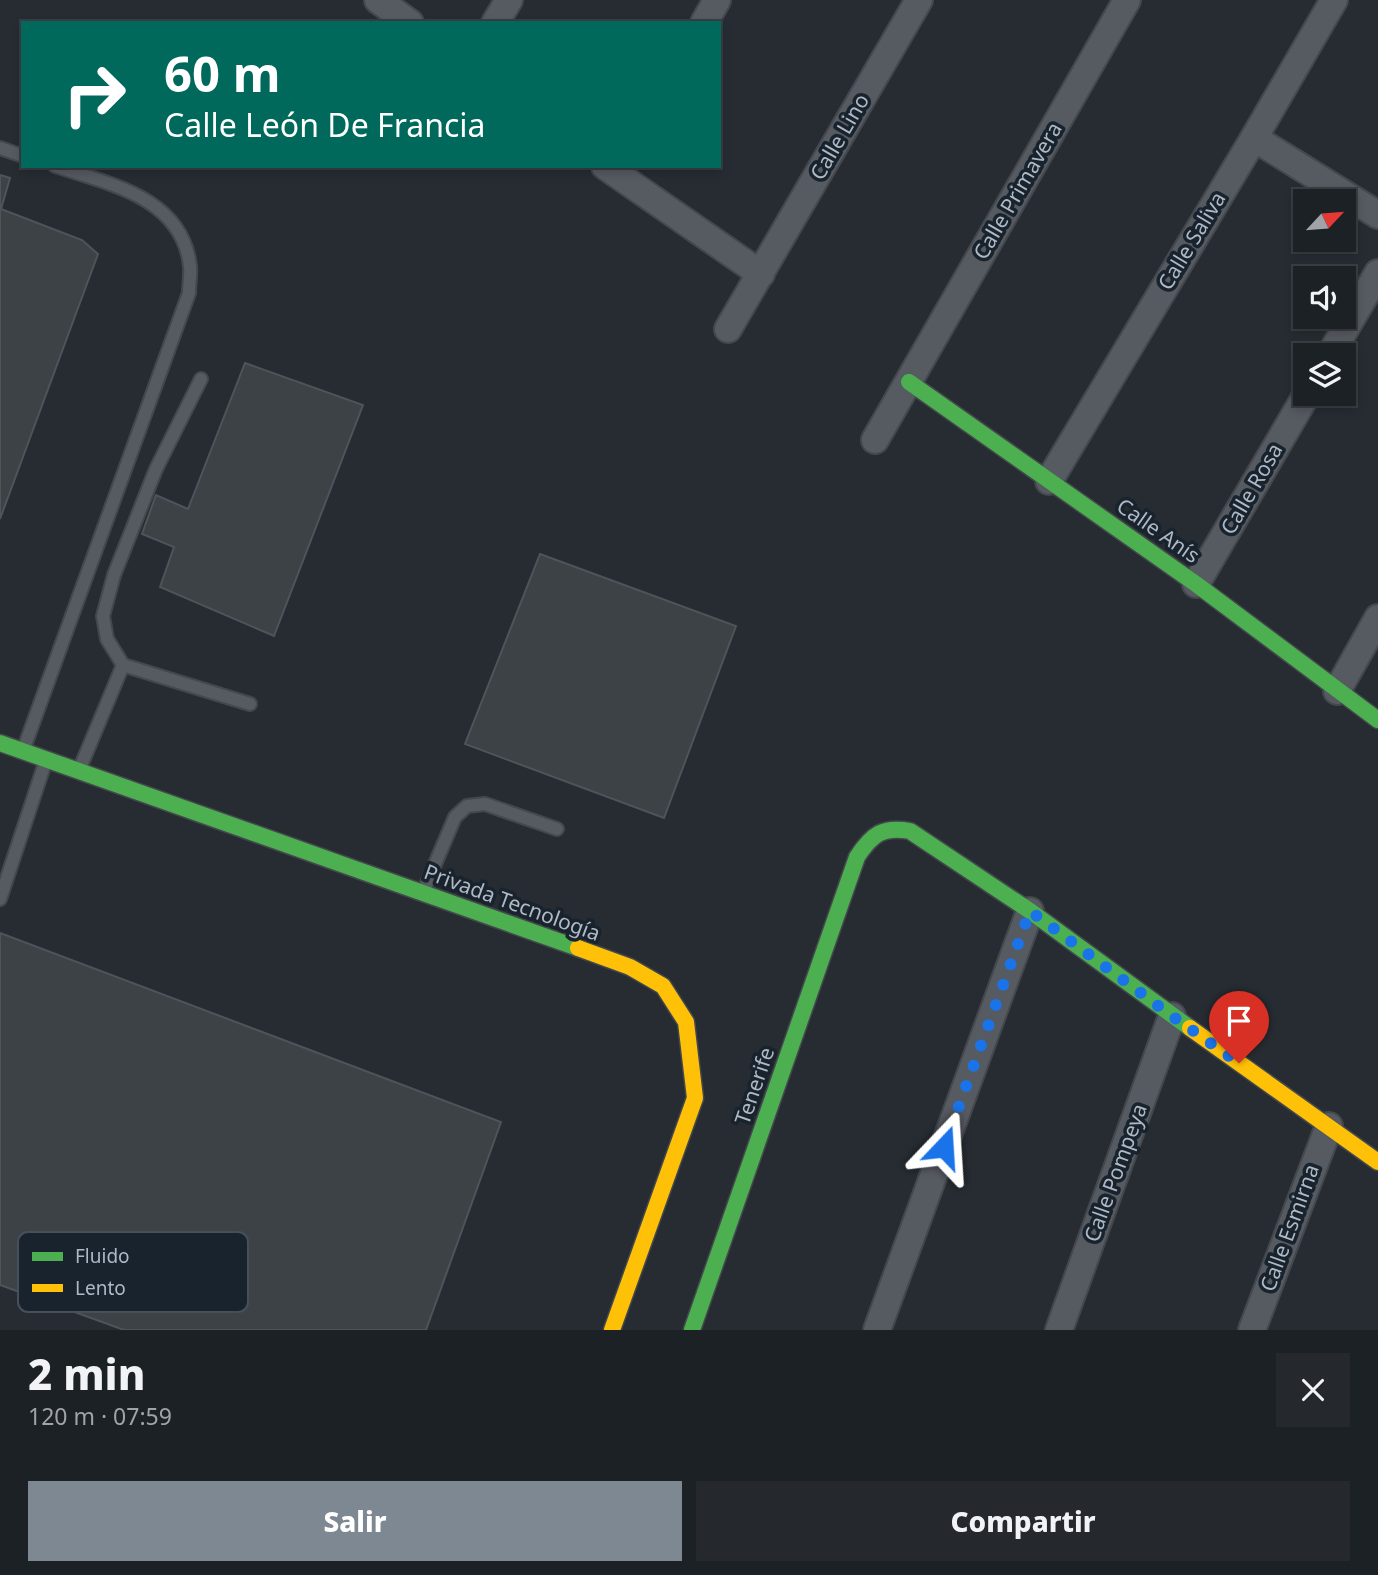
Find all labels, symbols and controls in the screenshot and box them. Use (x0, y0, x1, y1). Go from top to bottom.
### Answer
text: 60 m (164, 40, 281, 106)
icon: right (49, 49, 140, 140)
street label: Calle Lino (803, 88, 875, 185)
text: Calle León De Francia (164, 103, 486, 146)
street label: Calle Primavera (967, 117, 1068, 264)
street label: Calle Saliva (1151, 186, 1231, 295)
north arrow (1293, 189, 1356, 252)
map controls (1293, 189, 1356, 406)
button: sound (1293, 266, 1356, 329)
button: layers (1293, 343, 1356, 406)
street label: Calle Rosa (1214, 438, 1288, 539)
street label: Calle Anís (1112, 491, 1206, 569)
street label: Privada Tecnología (420, 857, 604, 947)
pin (1209, 991, 1269, 1063)
icon: arrive (1220, 1002, 1258, 1040)
street label: Tenerife (728, 1043, 780, 1128)
street label: Calle Pompeya (1077, 1100, 1153, 1246)
position arrow (907, 1110, 981, 1184)
street label: Calle Esmirna (1253, 1160, 1325, 1295)
legend (18, 1232, 248, 1312)
text: Fluido (75, 1243, 130, 1269)
text: Lento (75, 1275, 126, 1301)
text: 2 min (28, 1345, 145, 1402)
button: close (1276, 1353, 1350, 1427)
text: 120 m · 07:59 (28, 1400, 172, 1432)
button: Salir (28, 1481, 682, 1561)
button: Compartir (696, 1481, 1350, 1561)

